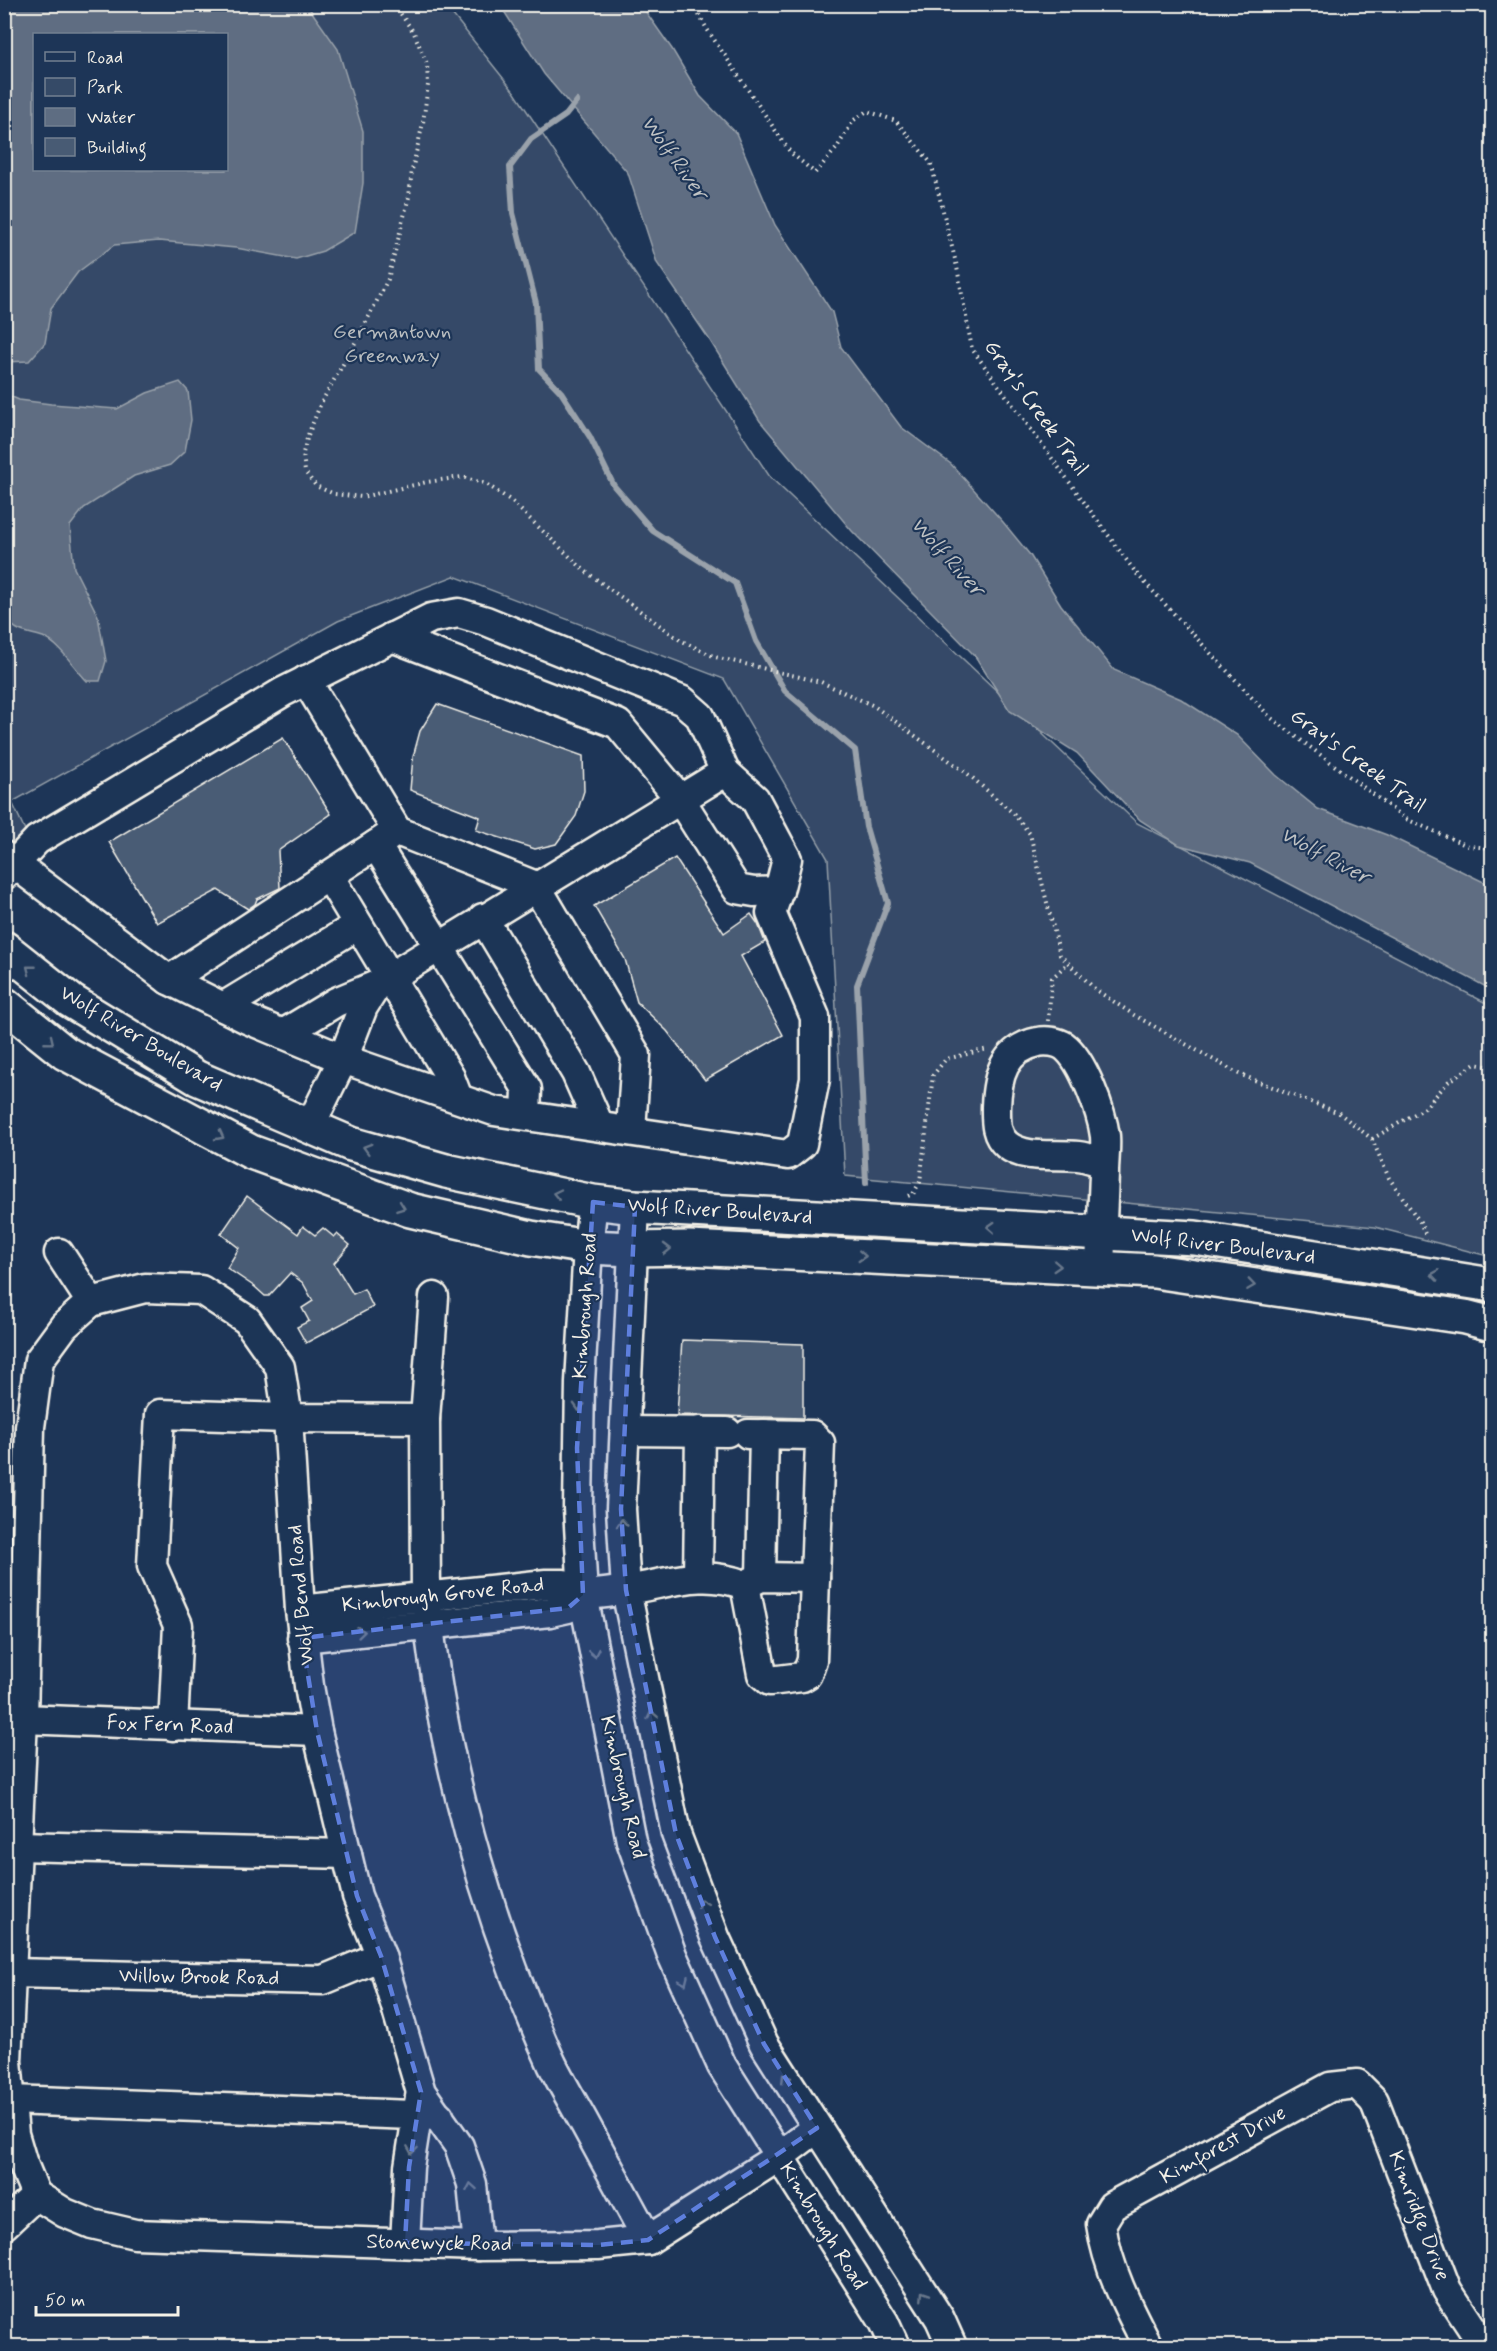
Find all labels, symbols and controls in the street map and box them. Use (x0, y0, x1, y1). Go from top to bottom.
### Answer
legend (33, 33, 228, 171)
text: Road (87, 46, 123, 70)
text: Park (87, 76, 123, 100)
text: Water (87, 106, 136, 130)
water label: Wolf River (634, 110, 716, 208)
text: Building (87, 136, 147, 162)
park label: Germantown Greenway (333, 318, 451, 370)
street label: Gray's Creek Trail (977, 334, 1095, 482)
water label: Wolf River (904, 511, 992, 605)
street label: Gray's Creek Trail (1284, 702, 1432, 820)
water label: Wolf River (1275, 821, 1377, 893)
one-way arrow (26, 965, 37, 976)
street label: Wolf River Boulevard (54, 979, 228, 1099)
one-way arrow (43, 1034, 54, 1045)
one-way arrow (214, 1129, 224, 1140)
one-way arrow (363, 1143, 373, 1156)
one-way arrow (552, 1188, 562, 1201)
street label: Wolf River Boulevard (626, 1191, 814, 1231)
one-way arrow (395, 1199, 406, 1212)
one-way arrow (987, 1221, 996, 1234)
street label: Wolf River Boulevard (1129, 1221, 1317, 1271)
street label: Kimbrough Road (566, 1232, 604, 1380)
one-way arrow (663, 1243, 672, 1255)
one-way arrow (858, 1250, 867, 1263)
one-way arrow (1052, 1259, 1061, 1272)
one-way arrow (1430, 1269, 1440, 1282)
one-way arrow (1246, 1278, 1255, 1290)
one-way arrow (573, 1402, 585, 1411)
one-way arrow (615, 1518, 628, 1527)
street label: Wolf Bend Road (281, 1524, 321, 1666)
street label: Kimbrough Grove Road (340, 1570, 546, 1620)
one-way arrow (356, 1626, 365, 1639)
one-way arrow (587, 1647, 600, 1657)
street label: Fox Fern Road (106, 1709, 234, 1741)
one-way arrow (646, 1710, 659, 1720)
street label: Kimbrough Road (593, 1713, 653, 1861)
one-way arrow (697, 1898, 709, 1909)
street label: Willow Brook Road (118, 1962, 280, 1992)
one-way arrow (677, 1975, 689, 1986)
one-way arrow (782, 2074, 793, 2085)
street label: Kimforest Drive (1155, 2099, 1292, 2193)
one-way arrow (406, 2145, 418, 2154)
street label: Kimridge Drive (1379, 2147, 1457, 2286)
street label: Kimbrough Road (772, 2157, 874, 2295)
one-way arrow (466, 2183, 478, 2192)
street label: Stonewyck Road (366, 2228, 512, 2258)
scale bar (36, 2279, 178, 2317)
text: 50 m (45, 2289, 85, 2313)
one-way arrow (920, 2291, 932, 2301)

